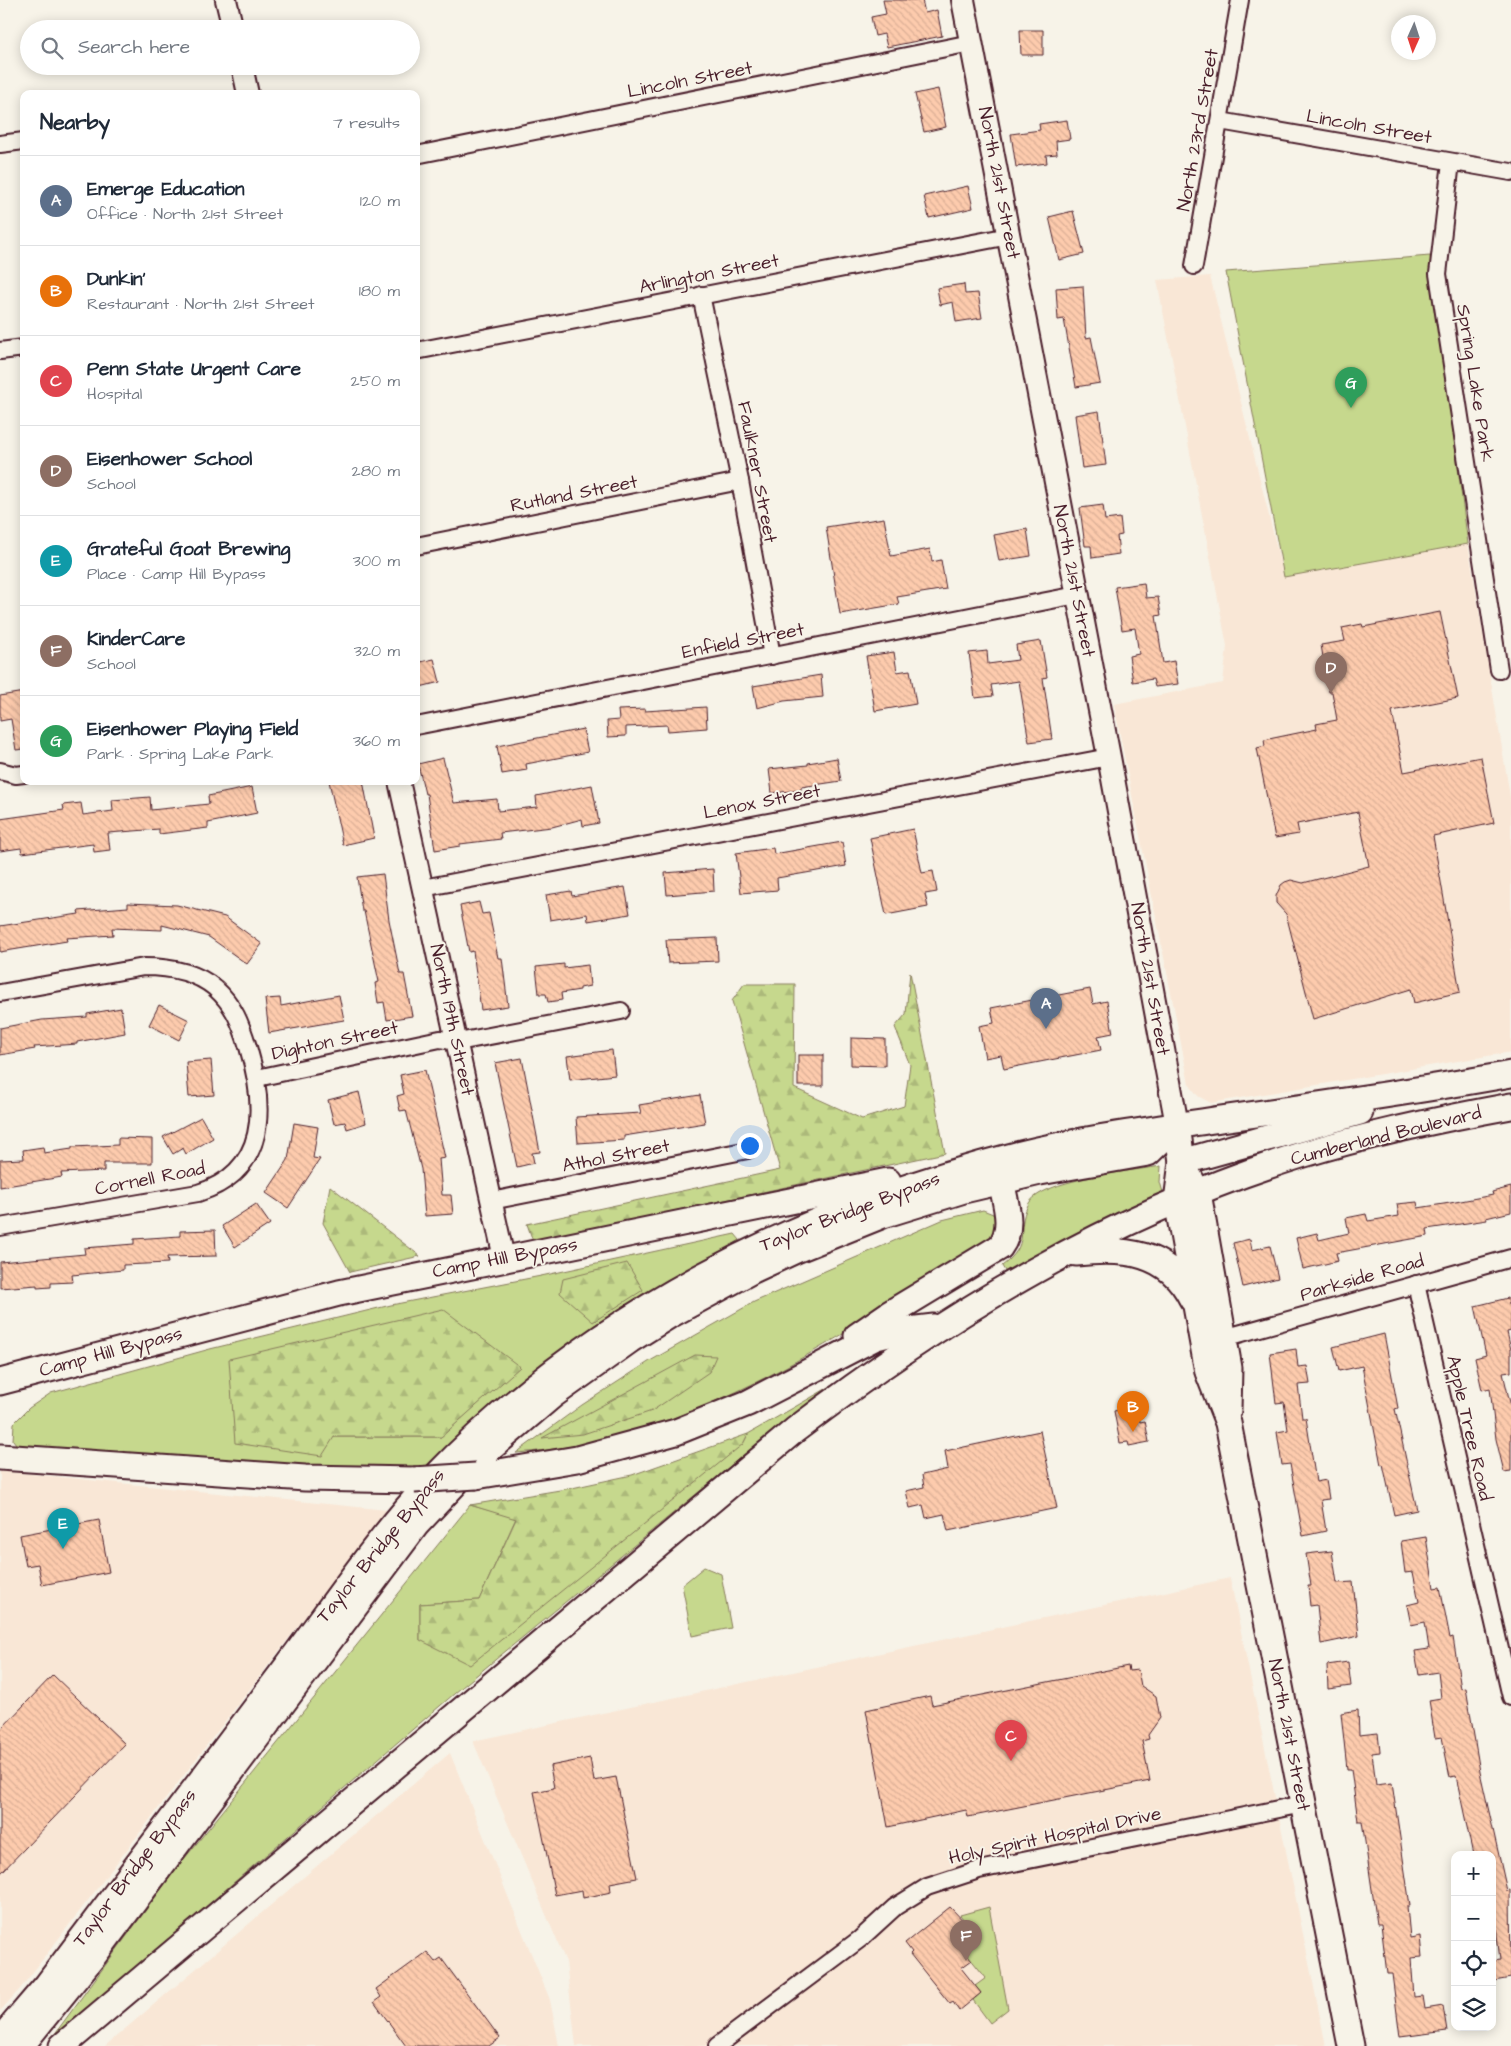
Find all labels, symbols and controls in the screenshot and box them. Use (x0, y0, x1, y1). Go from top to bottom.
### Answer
north arrow (1391, 15, 1436, 60)
search box (20, 20, 420, 75)
icon: search (38, 34, 66, 62)
text: Search here (78, 34, 190, 61)
street label: North 23rd Street (1170, 46, 1226, 213)
street label: Lincoln Street (625, 55, 755, 105)
street label: Lincoln Street (1304, 103, 1434, 151)
street label: North 21st Street (971, 105, 1027, 262)
text: Nearby (40, 108, 110, 137)
text: 7 results (333, 112, 400, 134)
text: Emerge Education (87, 176, 245, 203)
text: A (51, 190, 61, 212)
text: 120 m (360, 190, 400, 212)
text: Office · North 21st Street (87, 203, 283, 225)
street label: Arlington Street (637, 247, 782, 302)
text: Dunkin' (87, 266, 146, 293)
text: B (50, 280, 62, 302)
text: 180 m (359, 280, 400, 302)
text: Restaurant · North 21st Street (87, 293, 314, 315)
street label: Spring Lake Park (1448, 302, 1501, 464)
text: Penn State Urgent Care (87, 356, 301, 383)
pin: G (1335, 367, 1367, 408)
text: C (50, 370, 62, 392)
text: 250 m (351, 370, 400, 392)
text: Hospital (87, 383, 142, 405)
street label: Faulkner Street (730, 399, 784, 545)
text: Eisenhower School (87, 446, 252, 473)
text: D (51, 460, 61, 482)
text: 280 m (352, 460, 400, 482)
street label: Rutland Street (508, 468, 640, 520)
text: School (87, 473, 136, 495)
street label: North 21st Street (1046, 503, 1102, 660)
text: Grateful Goat Brewing (87, 536, 290, 563)
text: E (51, 550, 61, 572)
text: 300 m (353, 550, 400, 572)
text: Place · Camp Hill Bypass (87, 563, 266, 585)
street label: Enfield Street (679, 616, 807, 666)
text: KinderCare (87, 626, 185, 653)
text: F (50, 640, 62, 662)
text: 320 m (354, 640, 400, 662)
pin: D (1315, 652, 1347, 693)
text: School (87, 653, 136, 675)
text: Eisenhower Playing Field (87, 716, 298, 743)
text: G (50, 730, 62, 752)
text: 360 m (353, 730, 400, 752)
text: Park · Spring Lake Park (87, 743, 273, 765)
street label: Lenox Street (701, 777, 823, 827)
street label: North 21st Street (1123, 901, 1177, 1058)
street label: North 19th Street (423, 942, 481, 1099)
pin: A (1030, 988, 1062, 1029)
street label: Dighton Street (269, 1014, 401, 1069)
street label: Cumberland Boulevard (1288, 1099, 1484, 1173)
street label: Athol Street (560, 1132, 672, 1180)
your location (737, 1133, 763, 1159)
street label: Cornell Road (93, 1155, 208, 1203)
street label: Taylor Bridge Bypass (756, 1165, 944, 1260)
street label: Camp Hill Bypass (430, 1231, 580, 1286)
street label: Parkside Road (1297, 1247, 1427, 1309)
street label: Camp Hill Bypass (36, 1320, 186, 1385)
street label: Apple Tree Road (1439, 1353, 1499, 1504)
pin: B (1117, 1391, 1149, 1432)
street label: Taylor Bridge Bypass (310, 1463, 452, 1629)
pin: E (47, 1508, 79, 1549)
street label: North 21st Street (1261, 1657, 1317, 1814)
pin: C (995, 1720, 1027, 1761)
street label: Taylor Bridge Bypass (67, 1784, 204, 1953)
street label: Holy Spirit Hospital Drive (946, 1800, 1164, 1873)
map controls (1451, 1851, 1496, 2031)
button: + (1451, 1851, 1496, 1896)
button: − (1451, 1896, 1496, 1941)
pin: F (950, 1920, 982, 1961)
button: locate (1451, 1941, 1496, 1986)
button: layers (1451, 1986, 1496, 2031)

